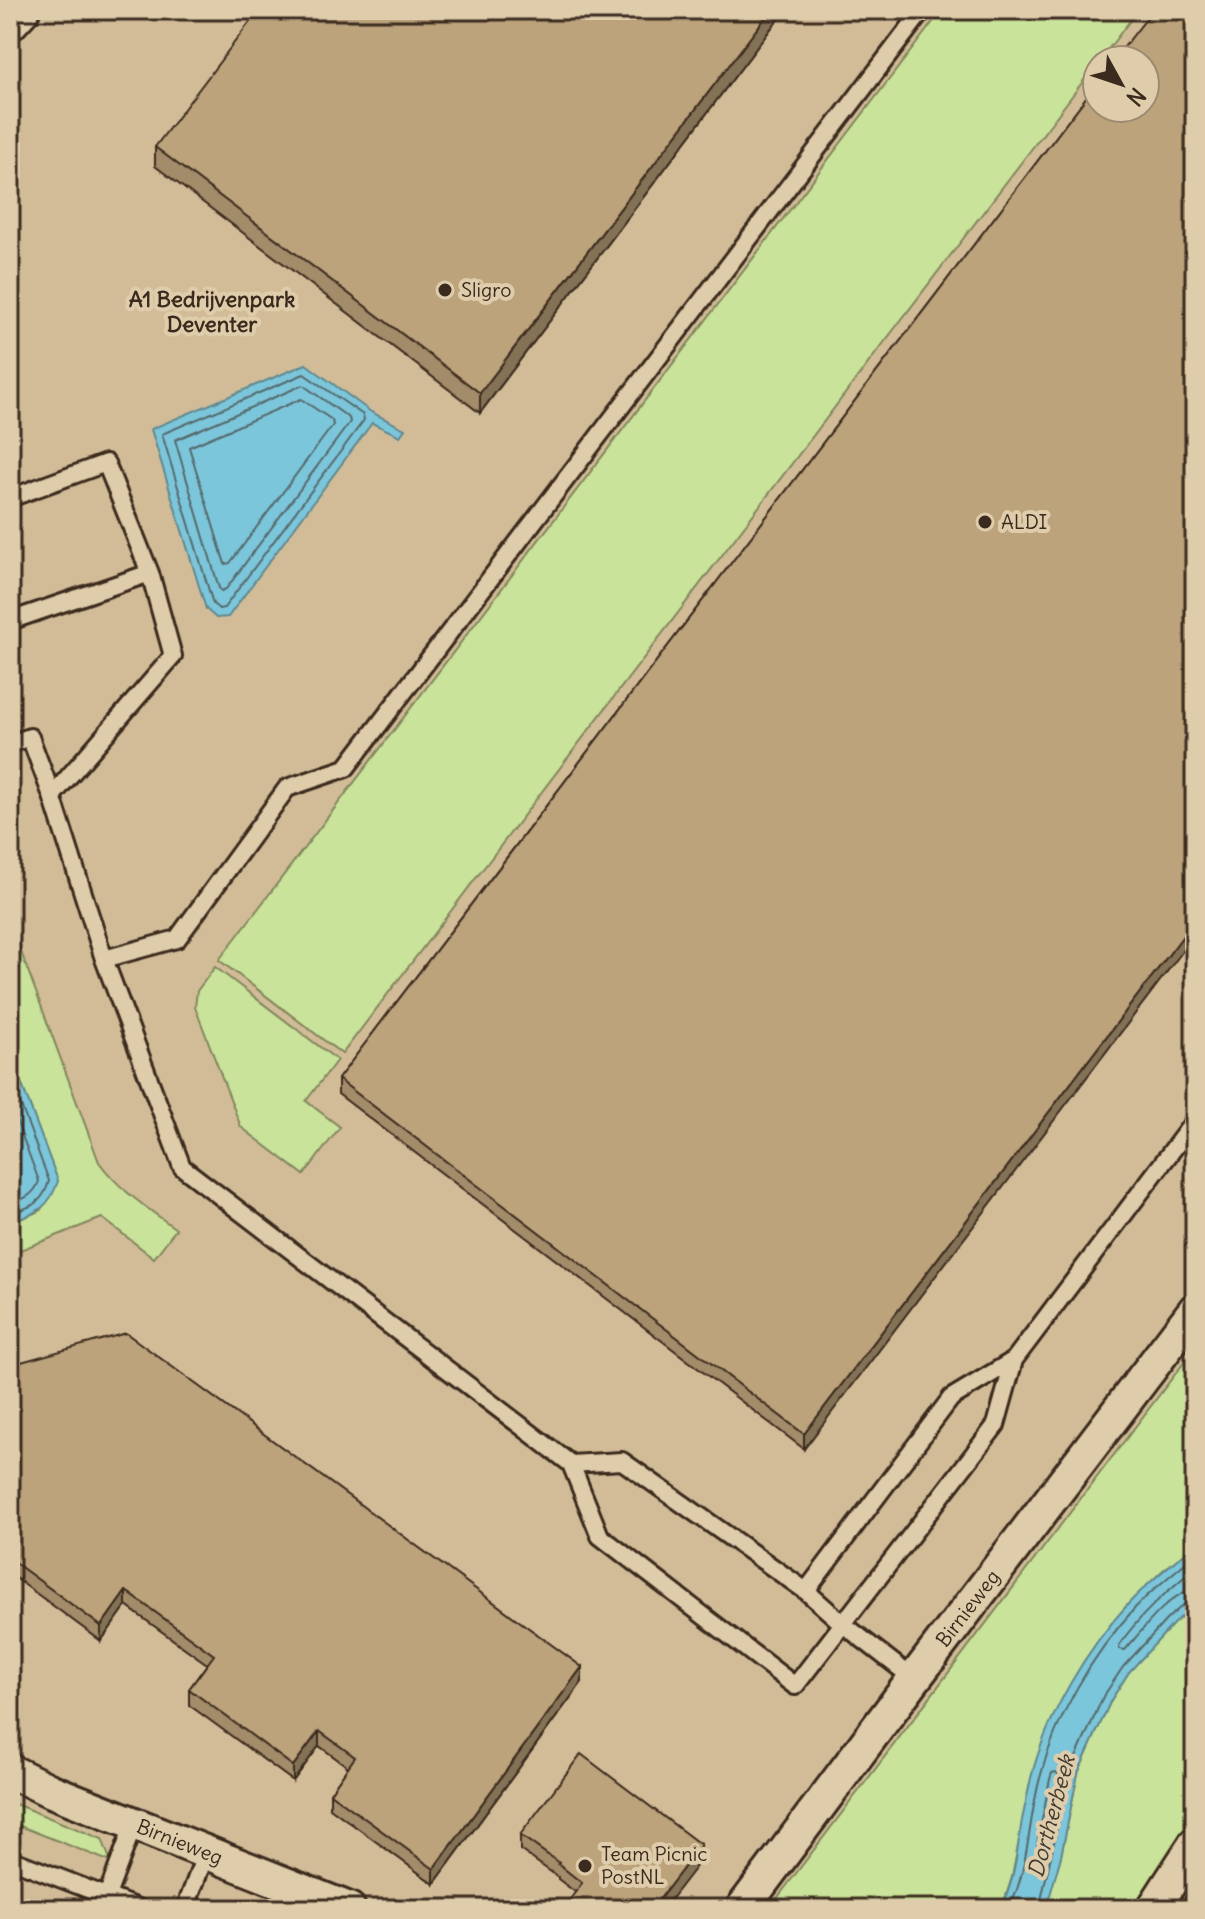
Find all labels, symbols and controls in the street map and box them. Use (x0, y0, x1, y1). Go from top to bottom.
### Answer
north arrow (1081, 44, 1161, 124)
text: N (1121, 82, 1152, 112)
place label: Sligro (461, 277, 511, 302)
marker: Sligro (436, 281, 454, 299)
district label: A1 Bedrijvenpark Deventer (129, 285, 295, 338)
place label: ALDI (1001, 509, 1047, 534)
marker: ALDI (976, 513, 994, 531)
street label: Birnieweg (930, 1565, 1005, 1652)
water label: Dortherbeek (1021, 1750, 1081, 1880)
street label: Birnieweg (133, 1813, 226, 1870)
place label: Team Picnic PostNL (601, 1841, 707, 1889)
marker: Team Picnic PostNL (576, 1857, 594, 1875)

